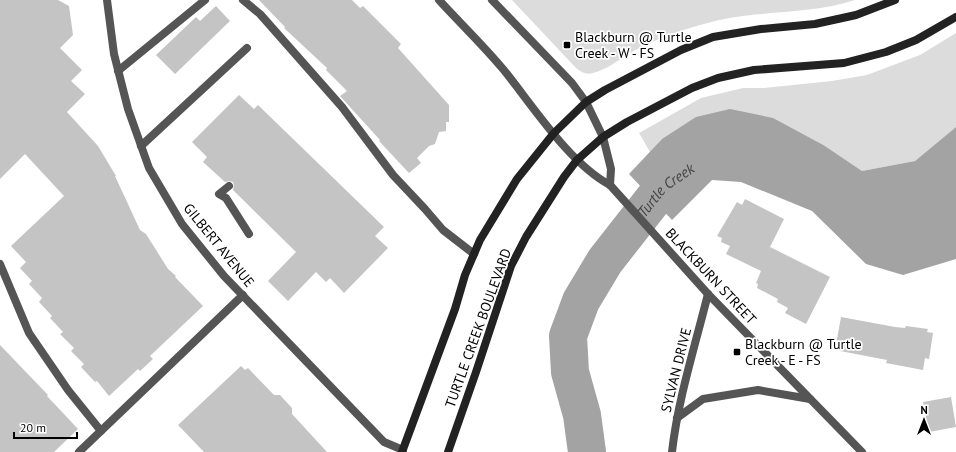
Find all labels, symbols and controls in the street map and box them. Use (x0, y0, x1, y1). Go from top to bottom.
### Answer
place label: Blackburn @ Turtle Creek - W - FS (575, 28, 692, 62)
marker: Blackburn @ Turtle Creek - W - FS (562, 40, 572, 50)
water label: Turtle Creek (633, 158, 699, 221)
street label: GILBERT AVENUE (180, 199, 258, 291)
street label: BLACKBURN STREET (662, 224, 760, 328)
street label: TURTLE CREEK BOULEVARD (441, 246, 515, 410)
street label: SYLVAN DRIVE (657, 326, 695, 414)
place label: Blackburn @ Turtle Creek - E - FS (745, 335, 862, 369)
marker: Blackburn @ Turtle Creek - E - FS (732, 347, 742, 357)
north arrow (904, 400, 944, 440)
text: N (920, 403, 928, 417)
scale bar (14, 414, 77, 440)
text: 20 m (20, 420, 46, 435)

